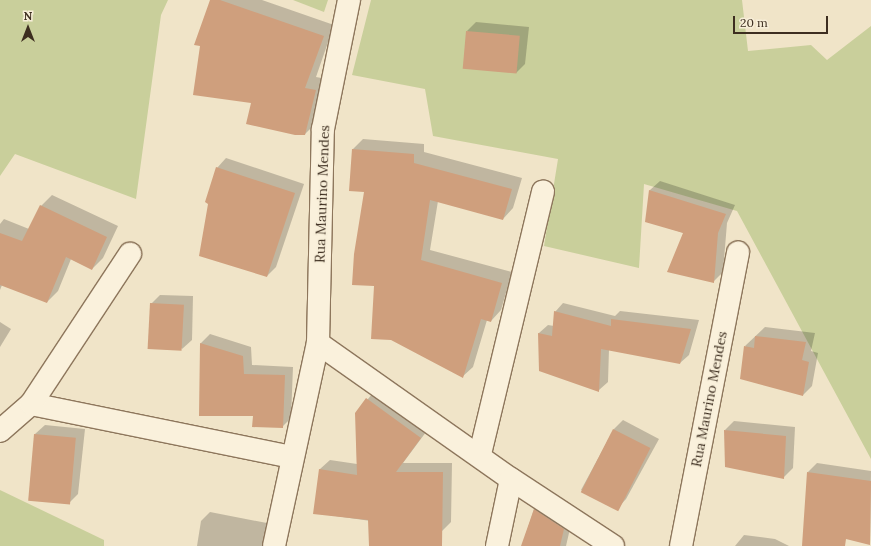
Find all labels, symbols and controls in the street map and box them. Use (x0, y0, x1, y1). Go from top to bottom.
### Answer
north arrow (8, 8, 48, 48)
scale bar (735, 8, 830, 34)
text: N (24, 9, 32, 23)
text: 20 m (740, 15, 768, 30)
street label: Rua Maurino Mendes (311, 125, 333, 263)
street label: Rua Maurino Mendes (688, 330, 730, 468)

